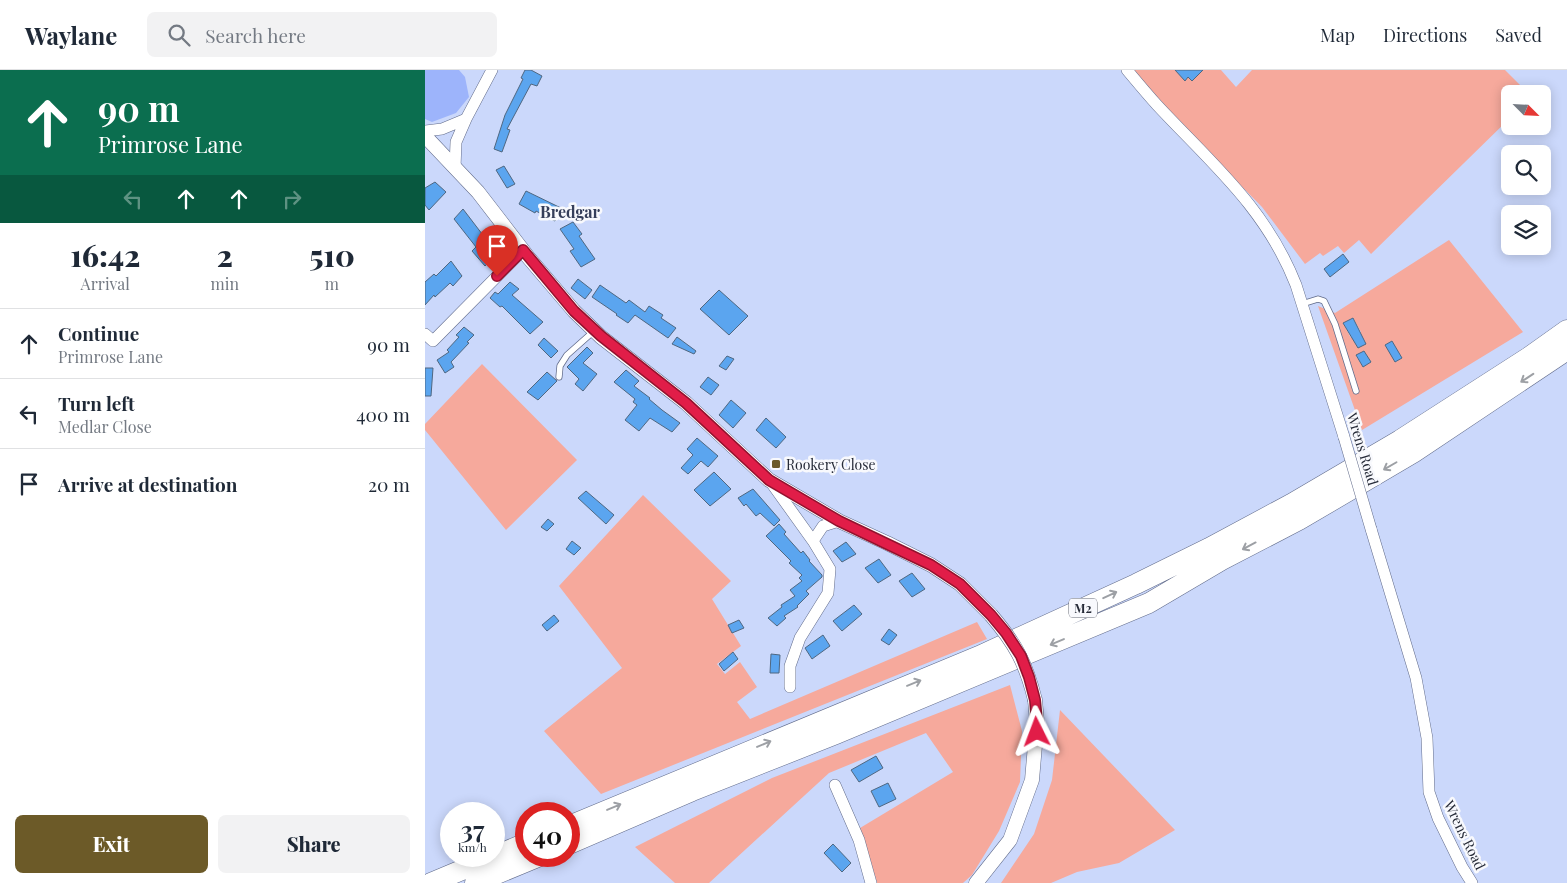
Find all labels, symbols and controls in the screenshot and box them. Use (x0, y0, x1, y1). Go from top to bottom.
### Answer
search box (147, 12, 497, 57)
text: Waylane (25, 19, 117, 51)
icon: search (165, 21, 193, 49)
text: Search here (205, 22, 306, 48)
text: Map (1320, 23, 1355, 47)
text: Directions (1383, 23, 1467, 47)
text: Saved (1495, 23, 1542, 47)
text: 90 m (98, 84, 180, 131)
north arrow (1501, 85, 1551, 135)
map controls (1501, 85, 1551, 255)
icon: ahead (15, 90, 80, 155)
text: Primrose Lane (98, 129, 243, 159)
button: search (1501, 145, 1551, 195)
icon: left (119, 185, 147, 213)
icon: ahead (172, 185, 200, 213)
icon: ahead (225, 185, 253, 213)
icon: right (278, 185, 306, 213)
district label: Bredgar (540, 201, 601, 222)
button: layers (1501, 205, 1551, 255)
pin (476, 225, 518, 276)
icon: arrive (483, 232, 511, 260)
text: 16:42 (70, 235, 140, 275)
text: 2 (217, 235, 233, 275)
text: 510 (309, 235, 355, 275)
text: Arrival (81, 273, 130, 294)
text: min (211, 273, 239, 294)
text: m (325, 273, 339, 294)
text: Continue (58, 320, 139, 346)
icon: ahead (15, 330, 43, 358)
text: 90 m (367, 331, 410, 357)
text: Primrose Lane (58, 346, 163, 367)
one-way arrow (1520, 373, 1534, 383)
text: Turn left (58, 390, 135, 416)
icon: left (15, 400, 43, 428)
text: 400 m (356, 401, 410, 427)
street label: Wrens Road (1343, 409, 1383, 488)
text: Medlar Close (58, 416, 152, 437)
place label: Rookery Close (786, 455, 876, 474)
marker: Rookery Close (770, 458, 782, 470)
one-way arrow (1384, 462, 1398, 472)
icon: arrive (15, 470, 43, 498)
text: Arrive at destination (58, 471, 238, 497)
text: 20 m (368, 471, 410, 497)
one-way arrow (1242, 542, 1257, 551)
one-way arrow (1103, 590, 1118, 600)
road number: M2 (1069, 598, 1097, 618)
one-way arrow (1050, 637, 1065, 647)
one-way arrow (906, 677, 921, 687)
position arrow (1010, 705, 1062, 757)
one-way arrow (756, 739, 771, 749)
street label: Wrens Road (1440, 796, 1490, 873)
speed limit sign: 40 (515, 802, 580, 867)
one-way arrow (606, 802, 621, 811)
text: 37 (461, 812, 484, 845)
button: Exit (15, 815, 208, 873)
button: Share (218, 815, 410, 873)
text: km/h (458, 839, 487, 855)

